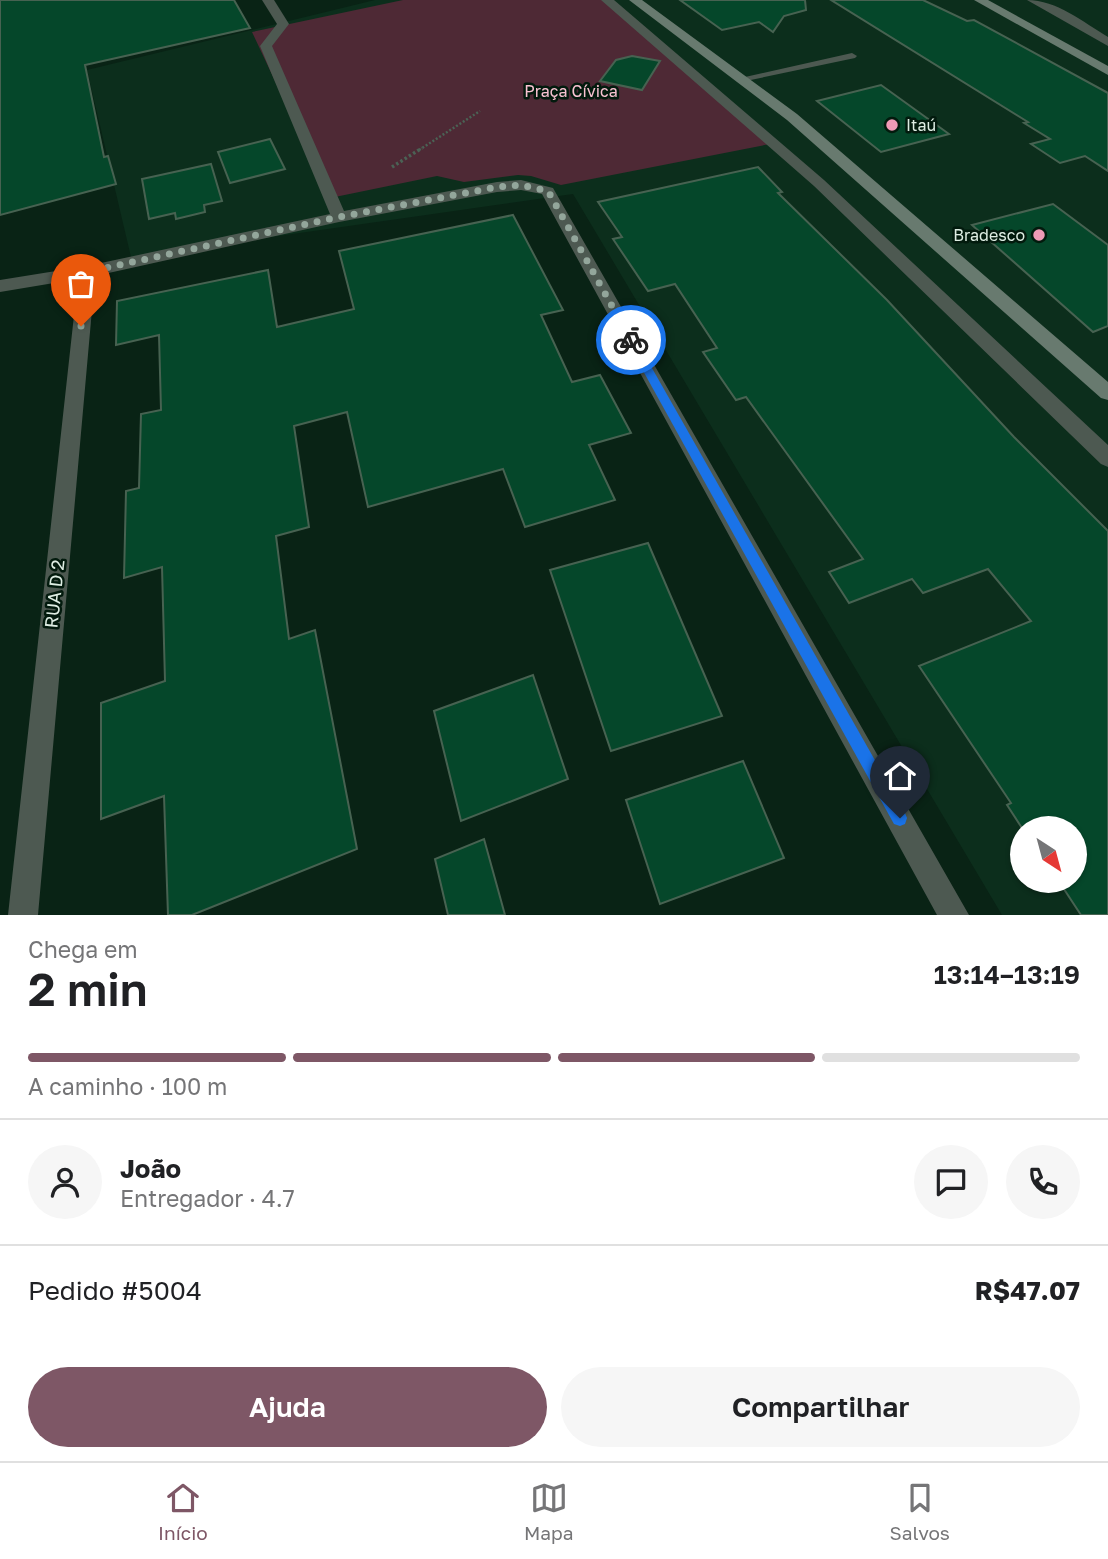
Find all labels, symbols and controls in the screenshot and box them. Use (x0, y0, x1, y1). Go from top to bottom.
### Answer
park label: Praça Cívica (524, 81, 618, 101)
place label: Itaú (906, 115, 936, 135)
marker: Itaú (884, 117, 900, 133)
place label: Bradesco (953, 225, 1025, 245)
marker: Bradesco (1031, 227, 1047, 243)
pin (51, 254, 111, 326)
icon: bag (62, 265, 100, 303)
courier (596, 305, 666, 375)
icon: bike (612, 321, 650, 359)
street label: RUA D 2 (39, 559, 69, 629)
pin (870, 746, 930, 818)
icon: home (881, 757, 919, 795)
north arrow (1010, 816, 1087, 892)
map controls (1010, 816, 1087, 893)
text: Chega em (28, 935, 138, 963)
text: 13:14–13:19 (934, 959, 1080, 990)
text: 2 min (28, 961, 148, 1016)
text: A caminho · 100 m (28, 1072, 227, 1100)
button: person (28, 1145, 102, 1219)
button: chat (914, 1145, 988, 1219)
button: phone (1006, 1145, 1080, 1219)
text: João (120, 1153, 181, 1184)
text: Entregador · 4.7 (120, 1184, 295, 1212)
text: Pedido #5004 (28, 1275, 202, 1306)
text: R$47.07 (975, 1275, 1080, 1306)
button: Ajuda (28, 1367, 547, 1447)
button: Compartilhar (561, 1367, 1080, 1447)
tab: Início (158, 1479, 208, 1544)
tab: Mapa (524, 1479, 573, 1544)
tab: Salvos (890, 1479, 950, 1544)

